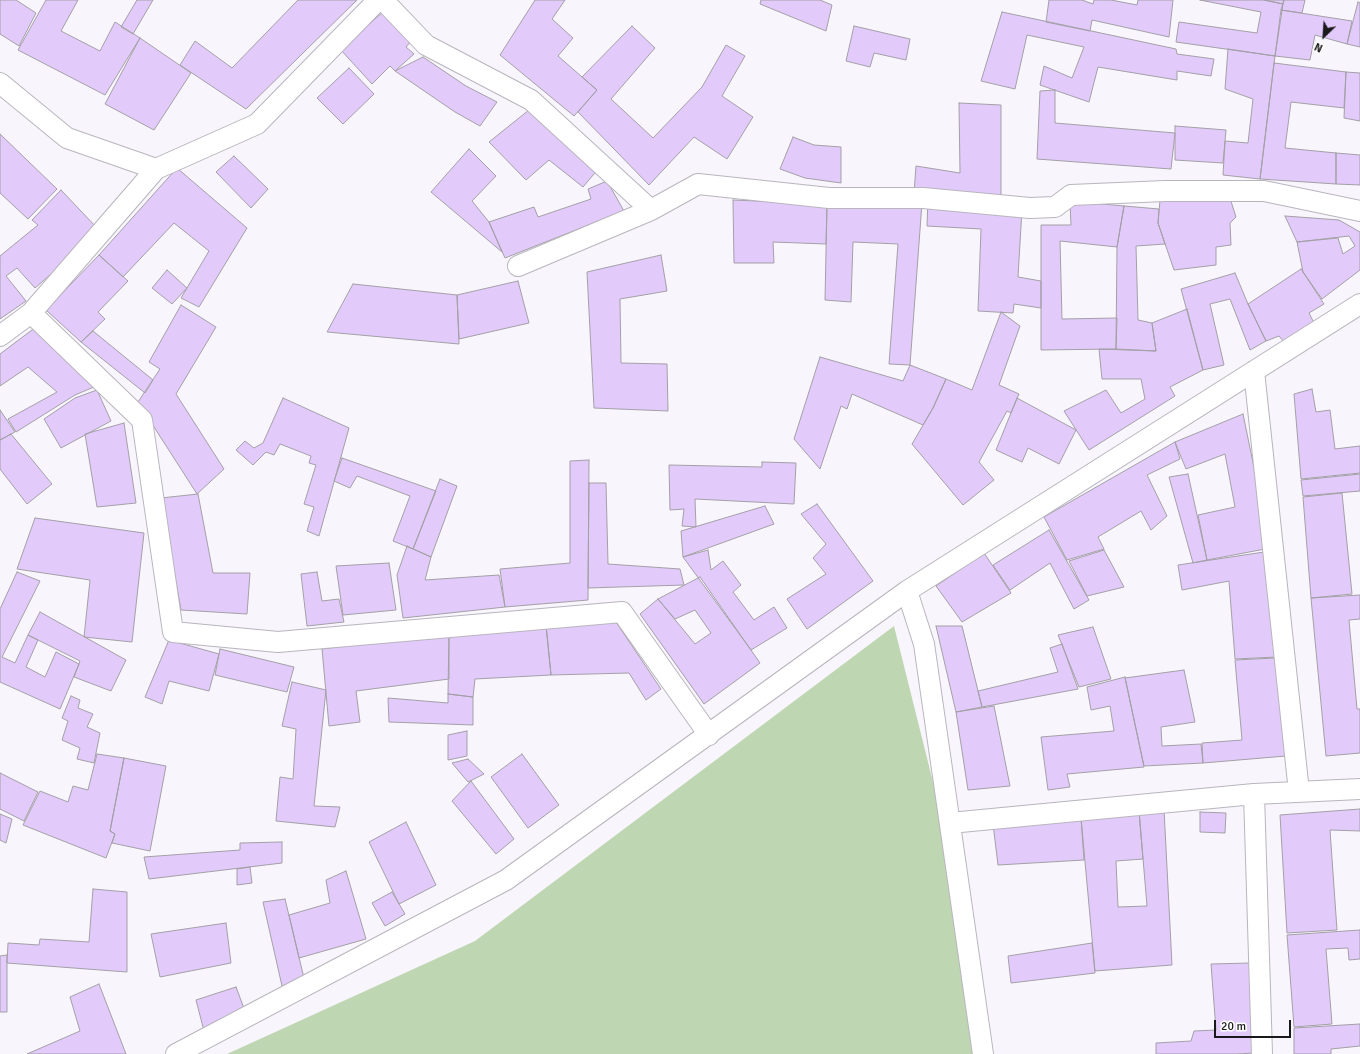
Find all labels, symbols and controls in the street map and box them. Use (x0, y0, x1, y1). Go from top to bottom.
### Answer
north arrow (1304, 16, 1344, 56)
text: N (1313, 40, 1325, 55)
scale bar (1216, 1012, 1293, 1038)
text: 20 m (1221, 1019, 1246, 1034)

